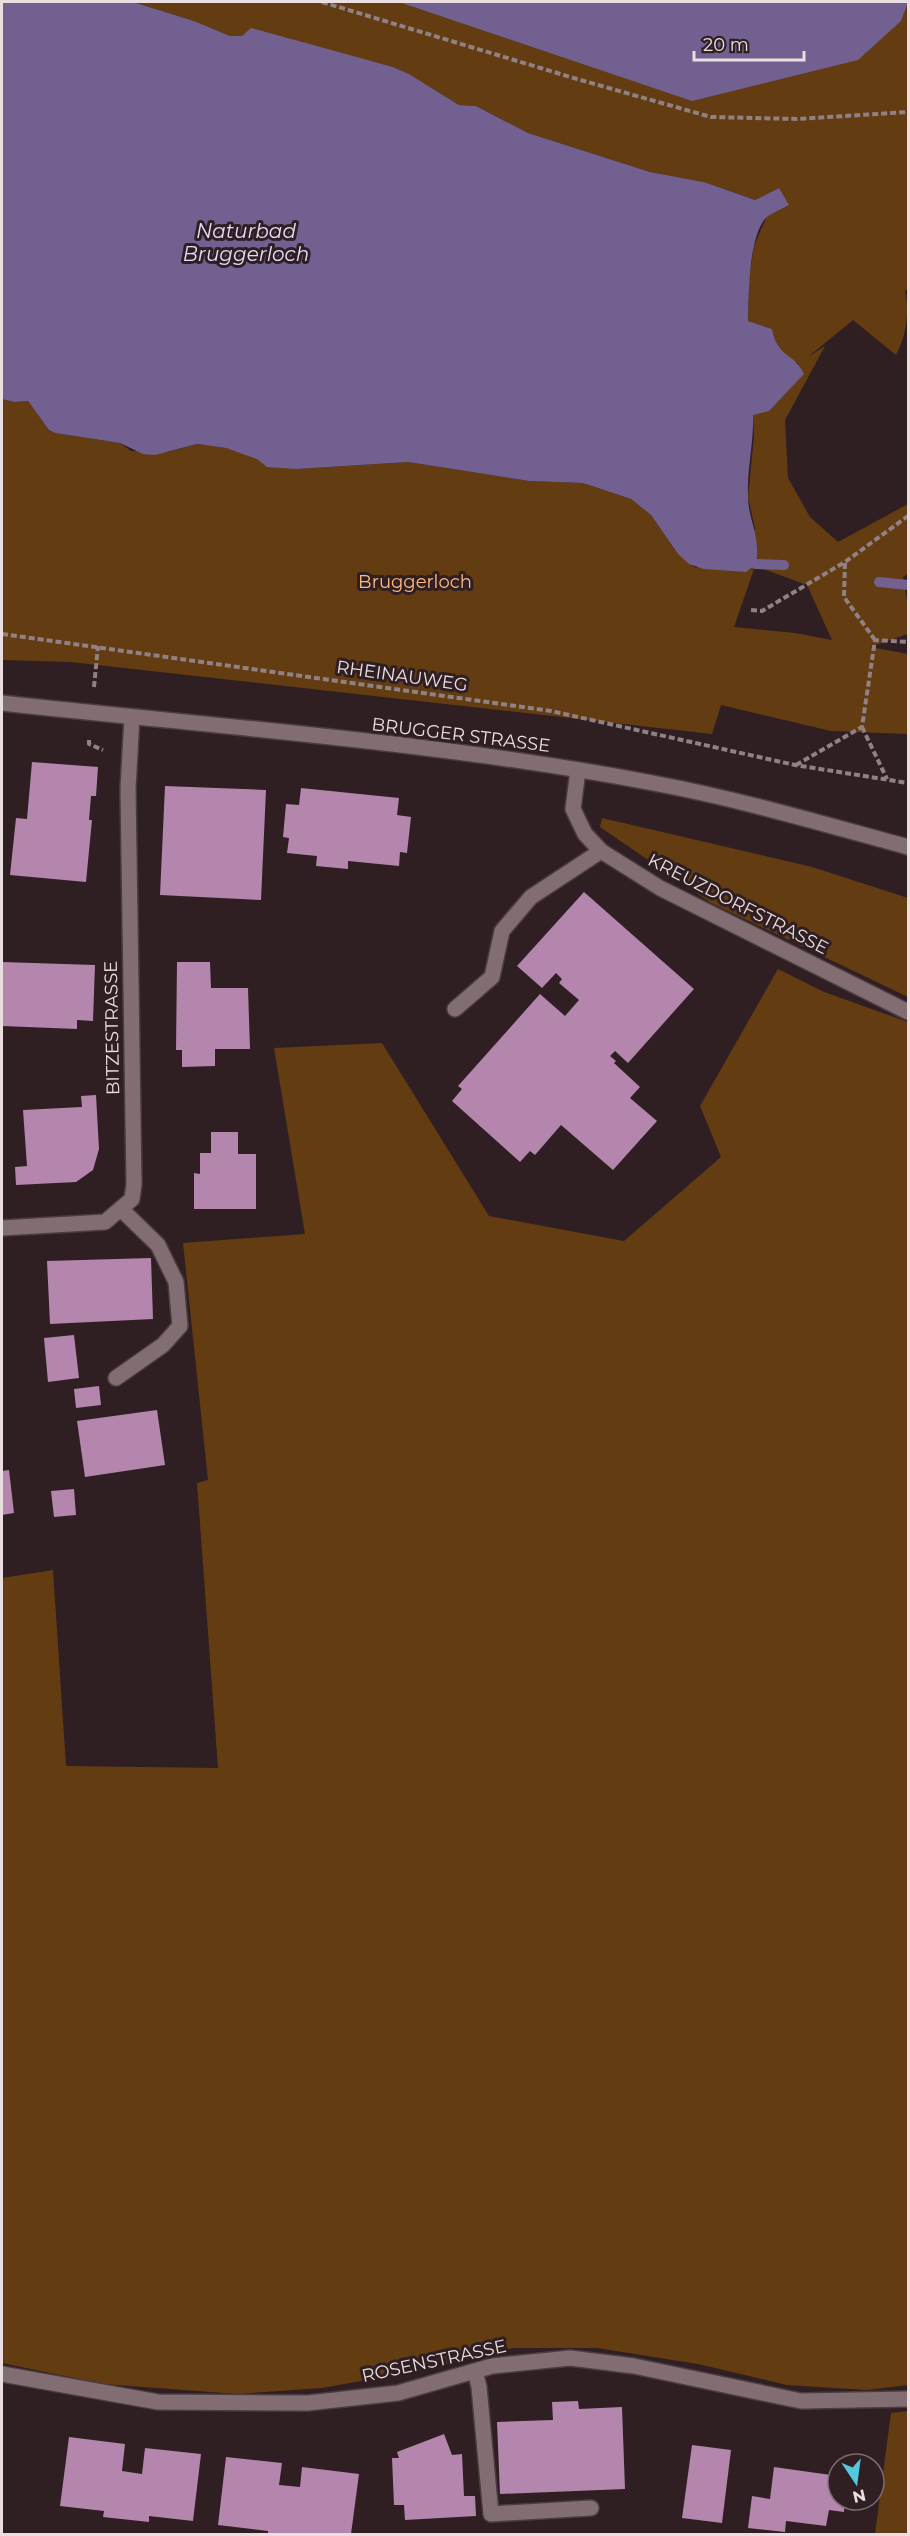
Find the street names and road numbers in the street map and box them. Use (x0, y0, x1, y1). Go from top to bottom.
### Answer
street label: RHEINAUWEG (335, 656, 469, 696)
street label: BRUGGER STRASSE (370, 713, 552, 757)
street label: KREUZDORFSTRASSE (644, 849, 832, 959)
street label: BITZESTRASSE (100, 961, 124, 1095)
street label: ROSENSTRASSE (360, 2335, 508, 2387)

